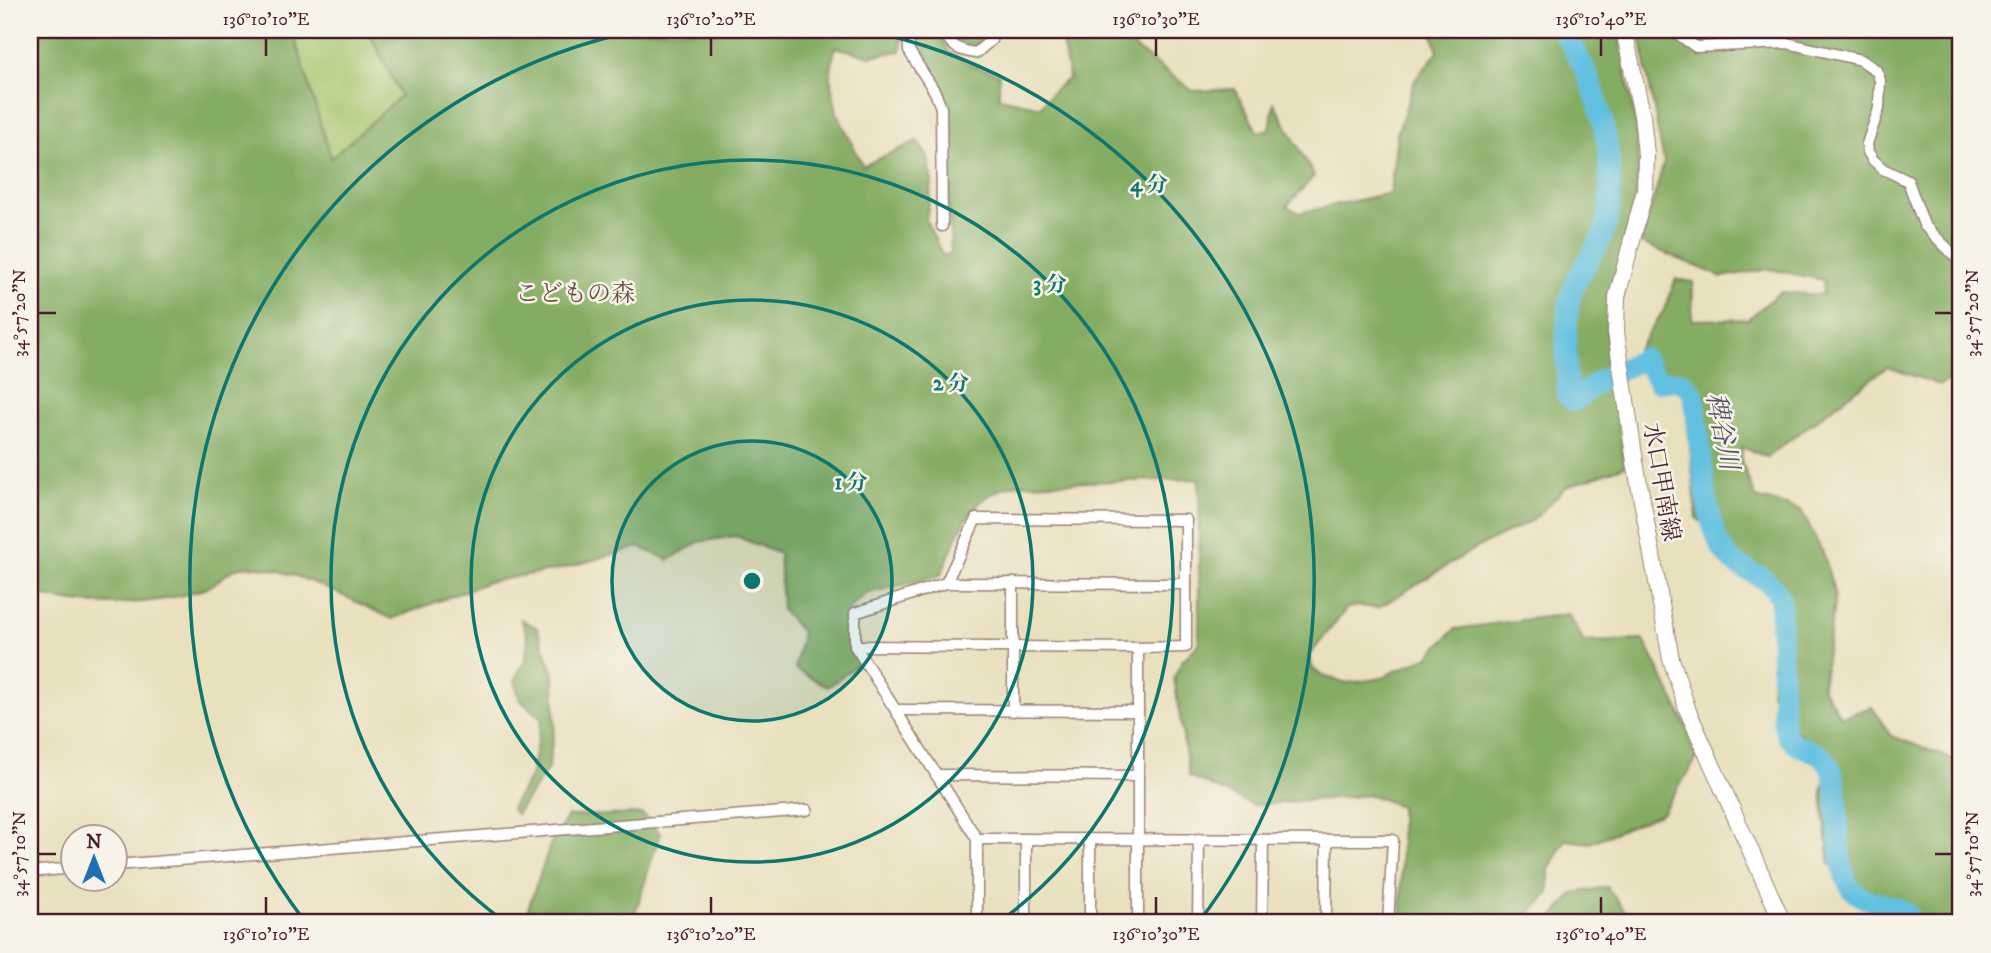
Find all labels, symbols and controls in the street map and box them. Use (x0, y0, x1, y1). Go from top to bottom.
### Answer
text: 136°10'10"E (222, 9, 310, 31)
text: 136°10'20"E (666, 9, 756, 31)
text: 136°10'30"E (1112, 9, 1200, 31)
text: 136°10'40"E (1555, 9, 1647, 31)
text: 4 分 (1130, 172, 1168, 198)
text: 34°57'20"N (9, 269, 31, 357)
text: 34°57'20"N (1962, 269, 1984, 357)
text: 3 分 (1033, 272, 1067, 298)
park label: こどもの森 (515, 279, 635, 309)
text: 2 分 (933, 371, 969, 397)
water label: 稗谷川 (1698, 390, 1746, 476)
street label: 水口甲南線 (1636, 420, 1686, 544)
text: 1 分 (834, 470, 868, 496)
centre of rings (740, 569, 764, 593)
text: 34°57'10"N (9, 811, 31, 897)
text: 34°57'10"N (1962, 811, 1984, 897)
north arrow (60, 824, 130, 894)
text: N (86, 831, 102, 854)
text: 136°10'10"E (222, 924, 310, 946)
text: 136°10'20"E (666, 924, 756, 946)
text: 136°10'30"E (1112, 924, 1200, 946)
text: 136°10'40"E (1555, 924, 1647, 946)

